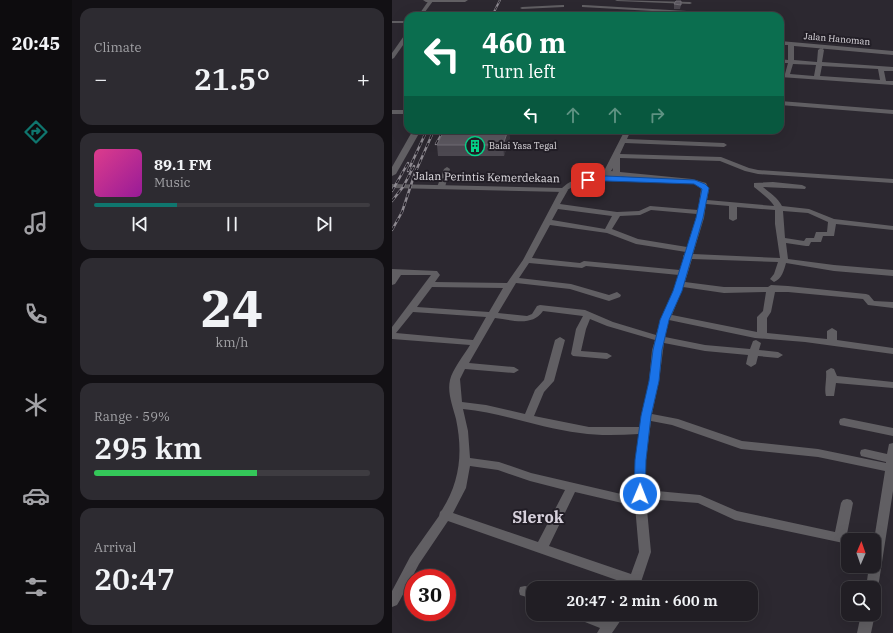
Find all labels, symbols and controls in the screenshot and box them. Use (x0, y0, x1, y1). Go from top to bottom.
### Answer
text: 460 m (482, 24, 566, 61)
icon: left (416, 28, 468, 80)
street label: Jalan Hanoman (803, 30, 871, 47)
text: 20:45 (12, 32, 60, 55)
text: Climate (94, 39, 141, 56)
text: 21.5° (194, 59, 270, 98)
text: Turn left (482, 60, 556, 83)
text: − (94, 64, 107, 93)
text: + (357, 64, 370, 93)
icon: left (520, 104, 542, 126)
icon: ahead (562, 104, 584, 126)
icon: ahead (604, 104, 626, 126)
icon: right (646, 104, 668, 126)
icon: directions (22, 118, 50, 146)
building icon: Balai Yasa Tegal (464, 135, 486, 157)
place label: Balai Yasa Tegal (489, 140, 557, 151)
text: 89.1 FM (154, 155, 212, 174)
pin (571, 163, 605, 197)
street label: Jalan Perintis Kemerdekaan (414, 169, 560, 185)
icon: arrive (577, 169, 599, 191)
text: Music (154, 174, 191, 191)
icon: music (22, 209, 50, 237)
icon: previous (129, 213, 151, 235)
icon: pause (221, 213, 243, 235)
icon: next (313, 213, 335, 235)
text: 24 (201, 274, 263, 341)
icon: phone (22, 300, 50, 328)
text: km/h (216, 334, 248, 351)
icon: climate (22, 391, 50, 419)
text: Range · 59% (94, 408, 170, 425)
text: 295 km (94, 428, 202, 467)
position arrow (619, 473, 661, 515)
icon: car (22, 482, 50, 510)
district label: Slerok (512, 507, 564, 527)
north arrow (841, 533, 881, 573)
map controls (841, 533, 881, 621)
text: Arrival (94, 539, 136, 556)
text: 20:47 (94, 559, 175, 598)
speed limit sign: 30 (404, 569, 456, 621)
icon: filters (22, 573, 50, 601)
button: search (841, 581, 881, 621)
text: 20:47 · 2 min · 600 m (566, 591, 718, 610)

